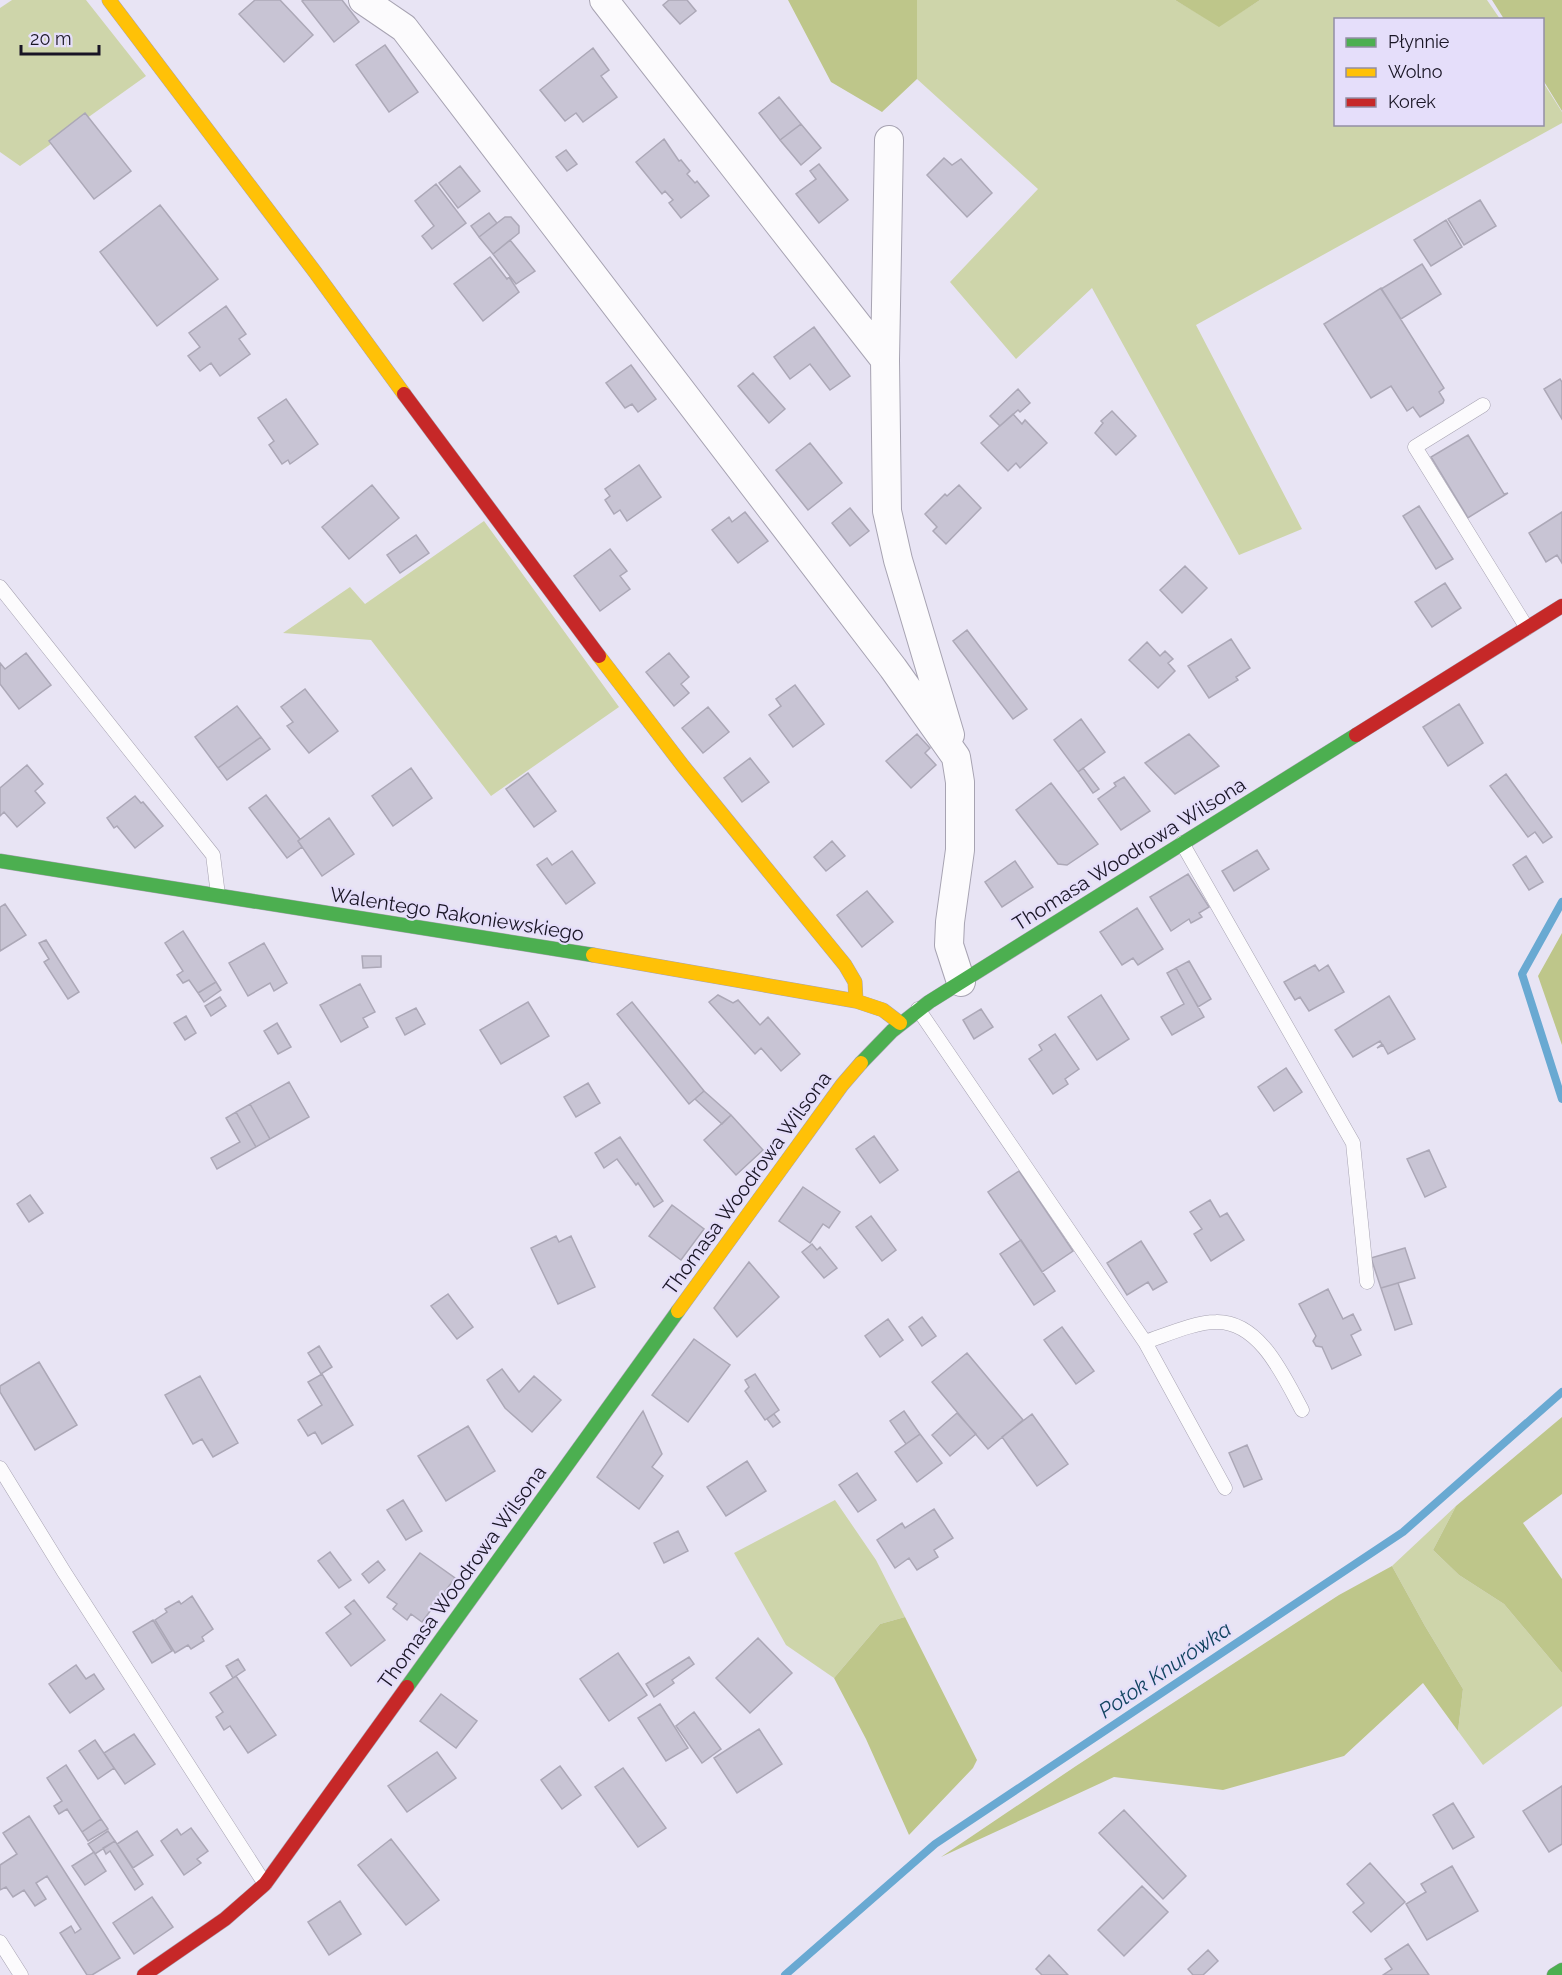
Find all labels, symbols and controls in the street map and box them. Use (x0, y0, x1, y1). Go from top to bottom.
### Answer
scale bar (21, 18, 99, 56)
legend (1334, 18, 1544, 126)
text: 20 m (30, 28, 72, 49)
text: Płynnie (1388, 31, 1450, 52)
text: Wolno (1388, 61, 1443, 82)
text: Korek (1388, 91, 1436, 112)
street label: Thomasa Woodrowa Wilsona (1008, 772, 1250, 936)
street label: Walentego Rakoniewskiego (328, 882, 586, 946)
street label: Thomasa Woodrowa Wilsona (658, 1067, 836, 1299)
street label: Thomasa Woodrowa Wilsona (373, 1461, 551, 1693)
water label: Potok Knurówka (1094, 1616, 1236, 1723)

